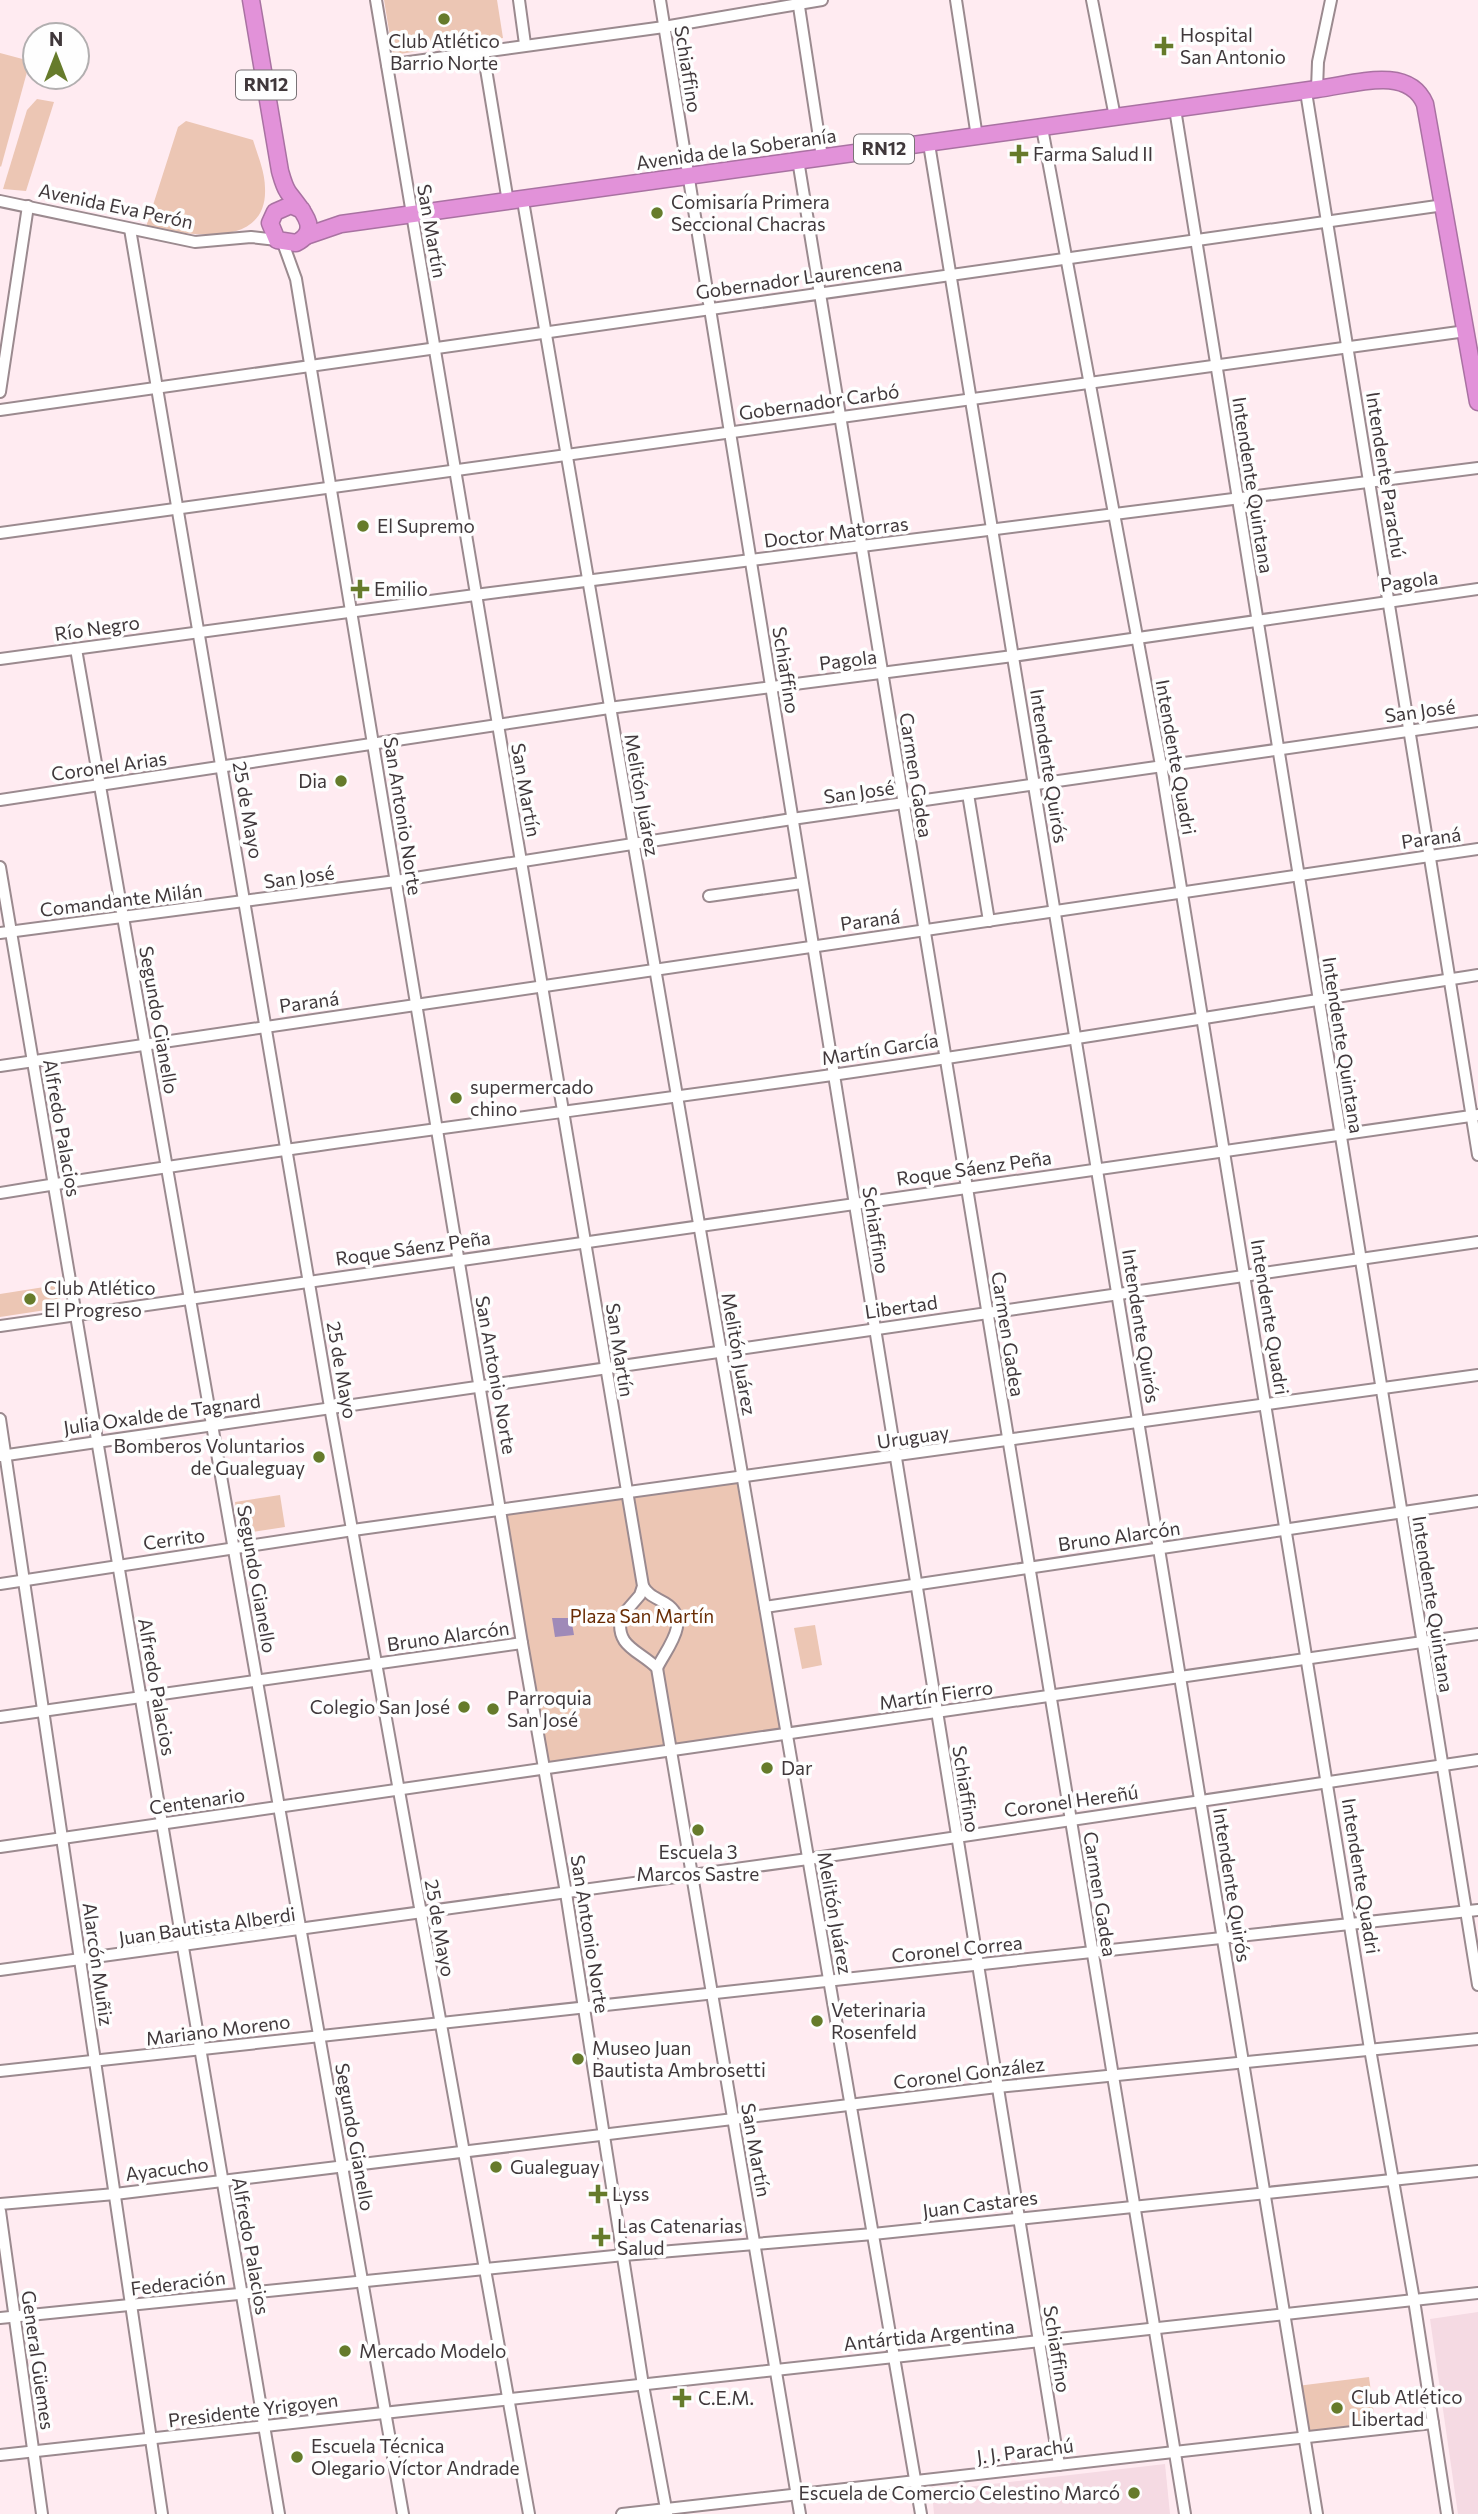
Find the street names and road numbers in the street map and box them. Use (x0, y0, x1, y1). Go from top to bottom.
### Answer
street label: Schiaffino (670, 24, 707, 114)
road number: RN12 (236, 70, 296, 100)
street label: Avenida de la Soberanía (634, 123, 838, 174)
road number: RN12 (854, 134, 914, 164)
street label: Avenida Eva Perón (37, 178, 195, 233)
street label: San Martín (413, 182, 452, 280)
street label: Gobernador Laurencena (694, 252, 904, 303)
street label: Gobernador Carbó (737, 379, 901, 424)
street label: Intendente Parachú (1362, 390, 1411, 560)
street label: Intendente Quintana (1228, 395, 1279, 575)
street label: Doctor Matorras (762, 511, 910, 552)
street label: Pagola (1379, 565, 1439, 596)
street label: Río Negro (53, 610, 141, 645)
street label: Schiaffino (768, 625, 805, 715)
street label: Pagola (818, 645, 878, 674)
street label: Intendente Quadri (1151, 677, 1201, 836)
street label: Intendente Quirós (1026, 687, 1073, 845)
street label: San José (1383, 694, 1457, 727)
street label: Carmen Gadea (895, 711, 938, 839)
street label: Melitón Juárez (620, 732, 665, 858)
street label: San Antonio Norte (380, 735, 427, 897)
street label: San Martín (507, 741, 546, 839)
street label: Coronel Arias (50, 746, 168, 785)
street label: 25 de Mayo (229, 760, 268, 860)
street label: San José (822, 775, 896, 808)
street label: Paraná (1400, 822, 1462, 853)
street label: San José (262, 860, 336, 893)
street label: Comandante Milán (38, 878, 203, 921)
street label: Paraná (839, 904, 901, 935)
street label: Segundo Gianello (135, 944, 184, 1096)
street label: Intendente Quintana (1318, 955, 1369, 1135)
street label: Paraná (278, 986, 340, 1017)
street label: Martín García (820, 1028, 940, 1069)
street label: Alfredo Palacios (39, 1057, 86, 1199)
street label: Roque Sáenz Peña (895, 1145, 1053, 1190)
street label: Schiaffino (858, 1185, 895, 1275)
street label: Roque Sáenz Peña (334, 1225, 492, 1270)
street label: Intendente Quadri (1247, 1237, 1294, 1396)
street label: Intendente Quirós (1118, 1247, 1165, 1405)
street label: Carmen Gadea (987, 1270, 1030, 1398)
street label: Libertad (863, 1290, 939, 1323)
street label: Melitón Juárez (717, 1291, 762, 1417)
street label: San Antonio Norte (471, 1294, 522, 1456)
street label: San Martín (602, 1301, 639, 1398)
street label: 25 de Mayo (323, 1320, 362, 1420)
street label: Julia Oxalde de Tagnard (62, 1388, 262, 1439)
street label: Uruguay (875, 1420, 951, 1453)
street label: Segundo Gianello (233, 1503, 282, 1655)
street label: Intendente Quintana (1408, 1514, 1459, 1694)
street label: Bruno Alarcón (1056, 1516, 1181, 1555)
street label: Cerrito (142, 1523, 206, 1554)
street label: Alfredo Palacios (134, 1616, 181, 1758)
street label: Bruno Alarcón (385, 1616, 510, 1655)
street label: Martín Fierro (878, 1675, 994, 1714)
street label: Schiaffino (948, 1744, 985, 1834)
street label: Coronel Hereñú (1002, 1780, 1140, 1821)
street label: Centenario (148, 1782, 246, 1819)
street label: Intendente Quadri (1338, 1796, 1385, 1955)
street label: Intendente Quirós (1209, 1806, 1256, 1964)
street label: Carmen Gadea (1079, 1830, 1122, 1958)
street label: Melitón Juárez (813, 1850, 858, 1976)
street label: San Antonio Norte (567, 1853, 614, 2015)
street label: 25 de Mayo (421, 1878, 460, 1978)
street label: Alarcón Muñiz (78, 1901, 119, 2027)
street label: Juan Bautista Alberdi (117, 1902, 297, 1949)
street label: Coronel Correa (890, 1930, 1024, 1967)
street label: Mariano Moreno (144, 2009, 291, 2050)
street label: Coronel González (892, 2052, 1046, 2093)
street label: Segundo Gianello (331, 2061, 380, 2213)
street label: San Martín (737, 2101, 776, 2199)
street label: Ayacucho (124, 2152, 210, 2185)
street label: Alfredo Palacios (228, 2175, 275, 2317)
street label: Juan Castares (921, 2185, 1039, 2222)
street label: Federación (129, 2265, 227, 2300)
street label: General Güemes (17, 2289, 60, 2431)
street label: Schiaffino (1039, 2304, 1076, 2394)
street label: Antártida Argentina (842, 2314, 1016, 2355)
street label: Presidente Yrigoyen (167, 2388, 339, 2431)
street label: J. J. Parachú (975, 2433, 1075, 2468)

